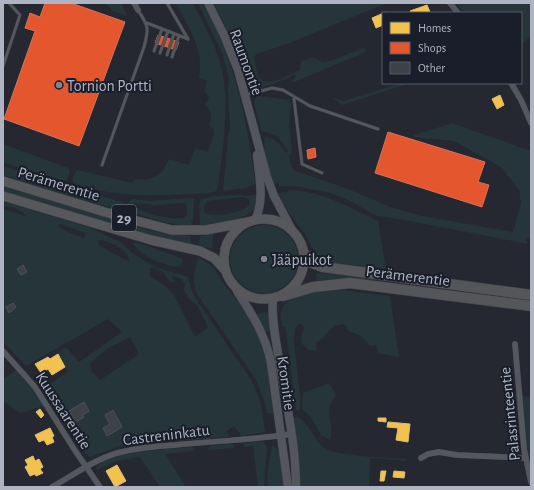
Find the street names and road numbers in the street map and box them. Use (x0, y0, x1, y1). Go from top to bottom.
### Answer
street label: Raumontie (227, 27, 265, 98)
street label: Perämerentie (16, 164, 101, 204)
road number: 29 (112, 205, 136, 231)
street label: Perämerentie (365, 263, 451, 289)
street label: Kromitie (274, 355, 298, 411)
street label: Palasrinteentie (497, 366, 523, 462)
street label: Kuussaarentie (32, 369, 94, 452)
street label: Castreninkatu (122, 422, 210, 448)

